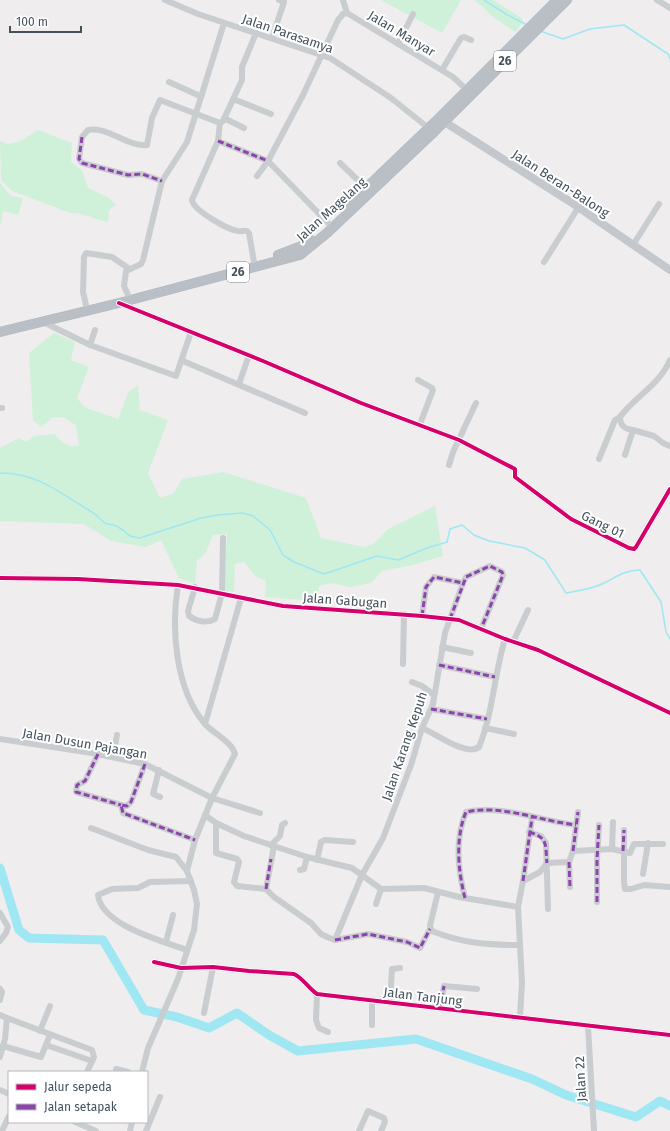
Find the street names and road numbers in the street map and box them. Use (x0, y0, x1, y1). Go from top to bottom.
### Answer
street label: Jalan Manyar (365, 7, 438, 59)
street label: Jalan Parasamya (240, 11, 335, 56)
road number: 26 (494, 51, 516, 71)
street label: Jalan Beran-Balong (509, 146, 612, 221)
street label: Jalan Magelang (293, 174, 369, 245)
road number: 26 (227, 262, 249, 282)
street label: Gang 01 (579, 508, 627, 541)
street label: Jalan Gabugan (302, 590, 388, 611)
street label: Jalan Karang Kepuh (379, 690, 430, 803)
street label: Jalan Dusun Pajangan (21, 725, 149, 762)
street label: Jalan Tanjung (383, 984, 463, 1009)
street label: Jalan 22 (572, 1056, 589, 1102)

